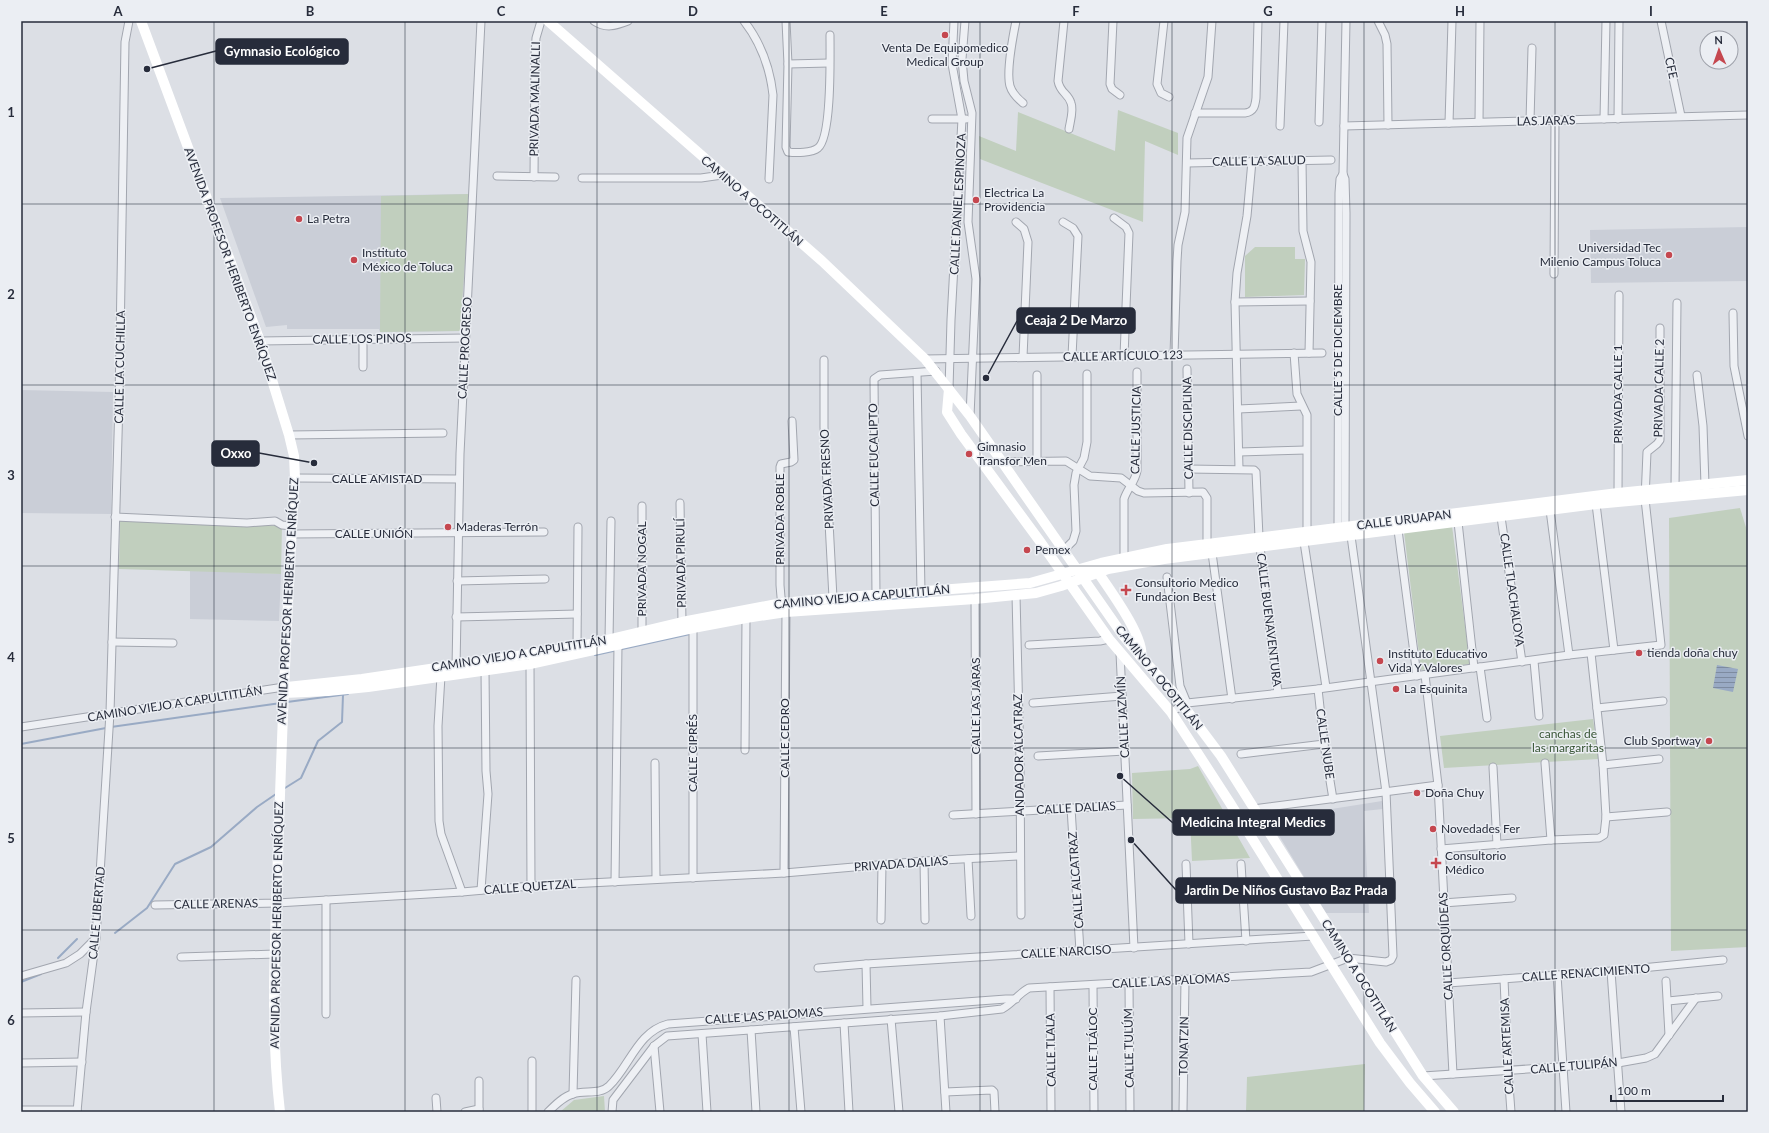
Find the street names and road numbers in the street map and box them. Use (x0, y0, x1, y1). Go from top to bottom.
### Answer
street label: PRIVADA MALINALLI (526, 41, 543, 157)
street label: CFE (1662, 56, 1681, 80)
street label: LAS JARAS (1516, 112, 1576, 129)
street label: CALLE DANIEL ESPINOZA (946, 132, 969, 275)
street label: AVENIDA PROFESOR HERIBERTO ENRÍQUEZ (181, 145, 280, 383)
street label: CAMINO A OCOTITLÁN (698, 152, 807, 249)
street label: CALLE LA SALUD (1212, 152, 1306, 169)
street label: CALLE 5 DE DICIEMBRE (1330, 284, 1345, 416)
street label: CALLE PROGRESO (454, 296, 475, 399)
street label: CALLE LA CUCHILLA (111, 309, 128, 424)
street label: CALLE LOS PINOS (312, 330, 412, 347)
street label: PRIVADA CALLE 2 (1650, 338, 1667, 438)
street label: PRIVADA CALLE 1 (1610, 345, 1625, 443)
street label: CALLE ARTÍCULO 123 (1063, 347, 1183, 364)
street label: CALLE DISCIPLINA (1179, 376, 1196, 480)
street label: CALLE JUSTICIA (1127, 385, 1144, 474)
street label: CALLE EUCALIPTO (865, 403, 882, 507)
street label: PRIVADA FRESNO (816, 428, 837, 529)
street label: CALLE AMISTAD (332, 471, 422, 486)
street label: PRIVADA ROBLE (772, 473, 787, 565)
street label: AVENIDA PROFESOR HERIBERTO ENRÍQUEZ (274, 477, 301, 725)
street label: CALLE URUAPAN (1356, 506, 1452, 533)
street label: PRIVADA PIRULÍ (672, 517, 689, 608)
street label: PRIVADA NOGAL (634, 521, 649, 617)
street label: CALLE UNIÓN (335, 526, 413, 541)
street label: CALLE TLACHALOYA (1497, 532, 1528, 648)
street label: CALLE BUENAVENTURA (1254, 552, 1285, 688)
street label: CAMINO VIEJO A CAPULTITLÁN (773, 581, 951, 612)
street label: CAMINO A OCOTITLÁN (1112, 622, 1206, 733)
street label: CAMINO VIEJO A CAPULTITLÁN (430, 632, 607, 675)
street label: CALLE LAS JARAS (968, 657, 983, 755)
street label: CALLE JAZMÍN (1113, 676, 1132, 758)
street label: CAMINO VIEJO A CAPULTITLÁN (86, 682, 263, 725)
street label: ANDADOR ALCATRAZ (1010, 694, 1027, 816)
street label: CALLE CEDRO (777, 698, 792, 778)
street label: CALLE NUBE (1313, 708, 1338, 780)
street label: CALLE CIPRÉS (685, 714, 700, 792)
street label: CALLE DALIAS (1036, 798, 1116, 817)
street label: AVENIDA PROFESOR HERIBERTO ENRÍQUEZ (267, 801, 286, 1049)
street label: CALLE ALCATRAZ (1065, 831, 1086, 929)
street label: PRIVADA DALIAS (853, 853, 949, 874)
street label: CALLE LIBERTAD (85, 866, 108, 960)
street label: CALLE QUETZAL (483, 876, 577, 897)
street label: CALLE ORQUÍDEAS (1435, 892, 1456, 1000)
street label: CALLE ARENAS (174, 895, 258, 912)
street label: CAMINO A OCOTITLÁN (1318, 916, 1400, 1035)
street label: CALLE NARCISO (1020, 942, 1112, 961)
street label: CALLE RENACIMIENTO (1521, 961, 1651, 984)
street label: CALLE LAS PALOMAS (1112, 970, 1230, 991)
street label: CALLE ARTEMISA (1496, 997, 1517, 1095)
street label: CALLE LAS PALOMAS (704, 1004, 823, 1027)
street label: CALLE TLÁLOC (1085, 1008, 1100, 1090)
street label: CALLE TULÚM (1120, 1008, 1137, 1088)
street label: CALLE TLALA (1042, 1012, 1059, 1087)
street label: TONATZIN (1175, 1016, 1192, 1076)
street label: CALLE TULIPÁN (1530, 1054, 1618, 1077)

